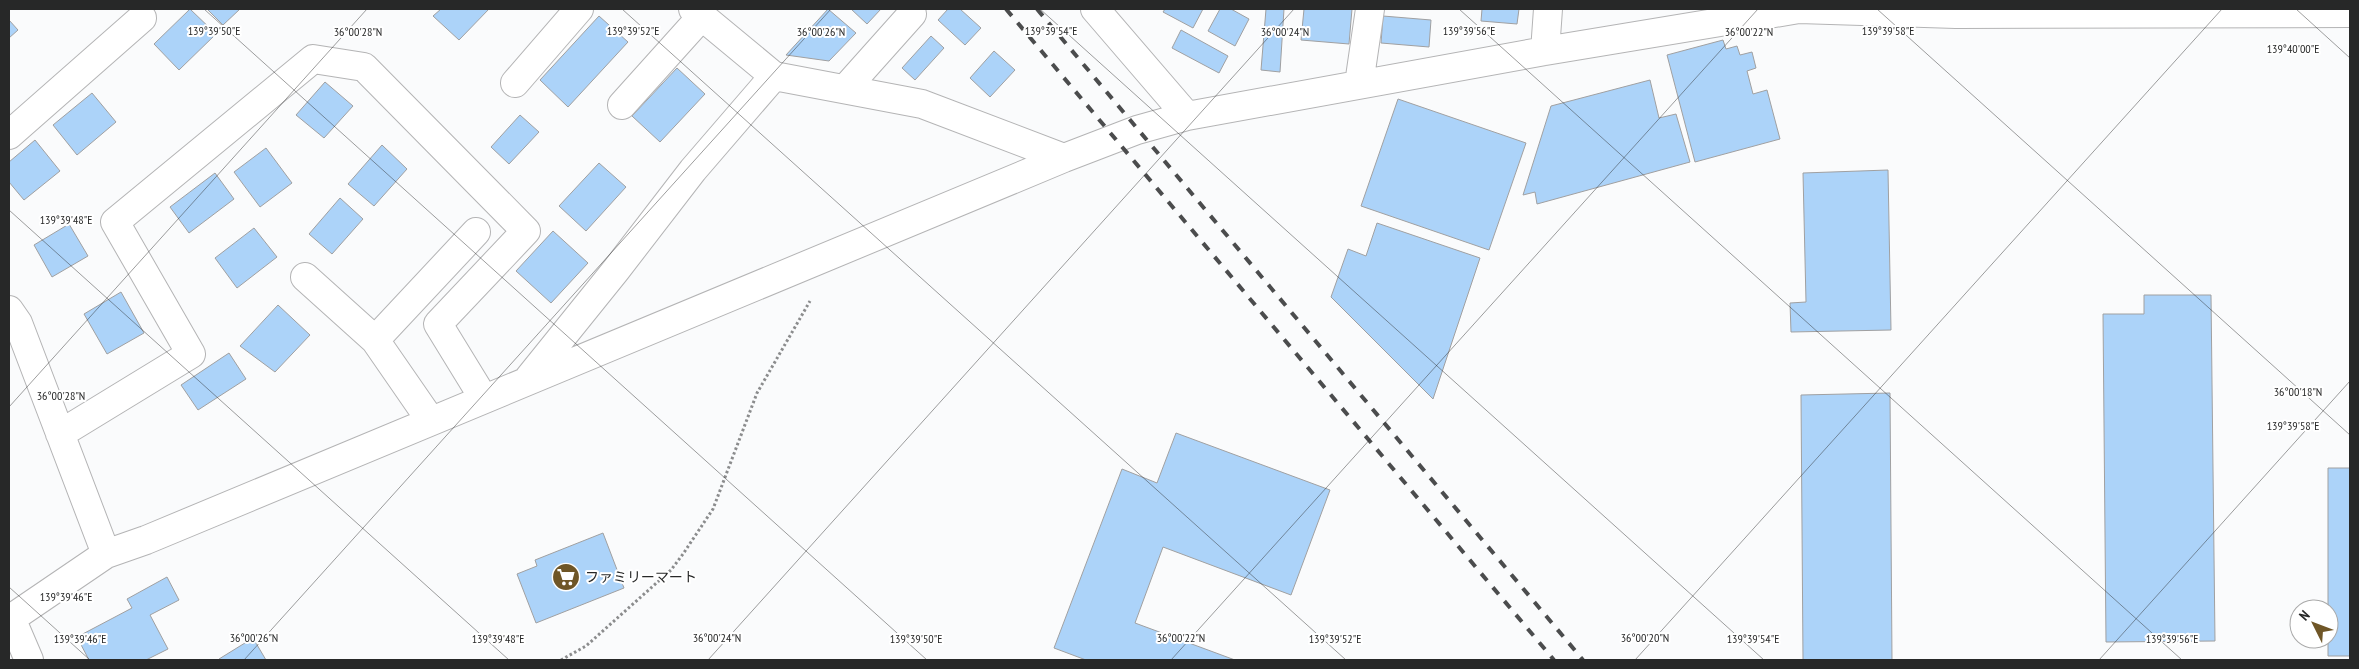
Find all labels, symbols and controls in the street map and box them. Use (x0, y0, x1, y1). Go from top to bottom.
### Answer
text: 139°39'50"E (188, 23, 240, 38)
text: 139°39'52"E (607, 23, 659, 38)
text: 139°39'54"E (1025, 23, 1077, 38)
text: 139°39'56"E (1443, 23, 1495, 38)
text: 139°39'58"E (1862, 23, 1914, 38)
text: 36°00'28"N (334, 24, 382, 39)
text: 36°00'26"N (797, 24, 845, 39)
text: 36°00'24"N (1261, 24, 1309, 39)
text: 36°00'22"N (1725, 24, 1773, 39)
text: 139°40'00"E (2267, 41, 2319, 56)
text: 139°39'48"E (40, 212, 92, 227)
text: 36°00'18"N (2274, 384, 2322, 399)
text: 36°00'28"N (37, 388, 85, 403)
text: 139°39'58"E (2267, 418, 2319, 433)
supermarket icon: ファミリーマート (551, 562, 581, 592)
place label: ファミリーマート (585, 568, 697, 586)
text: 139°39'46"E (40, 589, 92, 604)
north arrow (2289, 599, 2339, 649)
text: N (2295, 606, 2314, 624)
text: 36°00'26"N (230, 630, 278, 645)
text: 36°00'24"N (693, 630, 741, 645)
text: 36°00'22"N (1157, 630, 1205, 645)
text: 36°00'20"N (1621, 630, 1669, 645)
text: 139°39'46"E (54, 631, 106, 646)
text: 139°39'48"E (472, 631, 524, 646)
text: 139°39'50"E (890, 631, 942, 646)
text: 139°39'52"E (1309, 631, 1361, 646)
text: 139°39'54"E (1727, 631, 1779, 646)
text: 139°39'56"E (2146, 631, 2198, 646)

